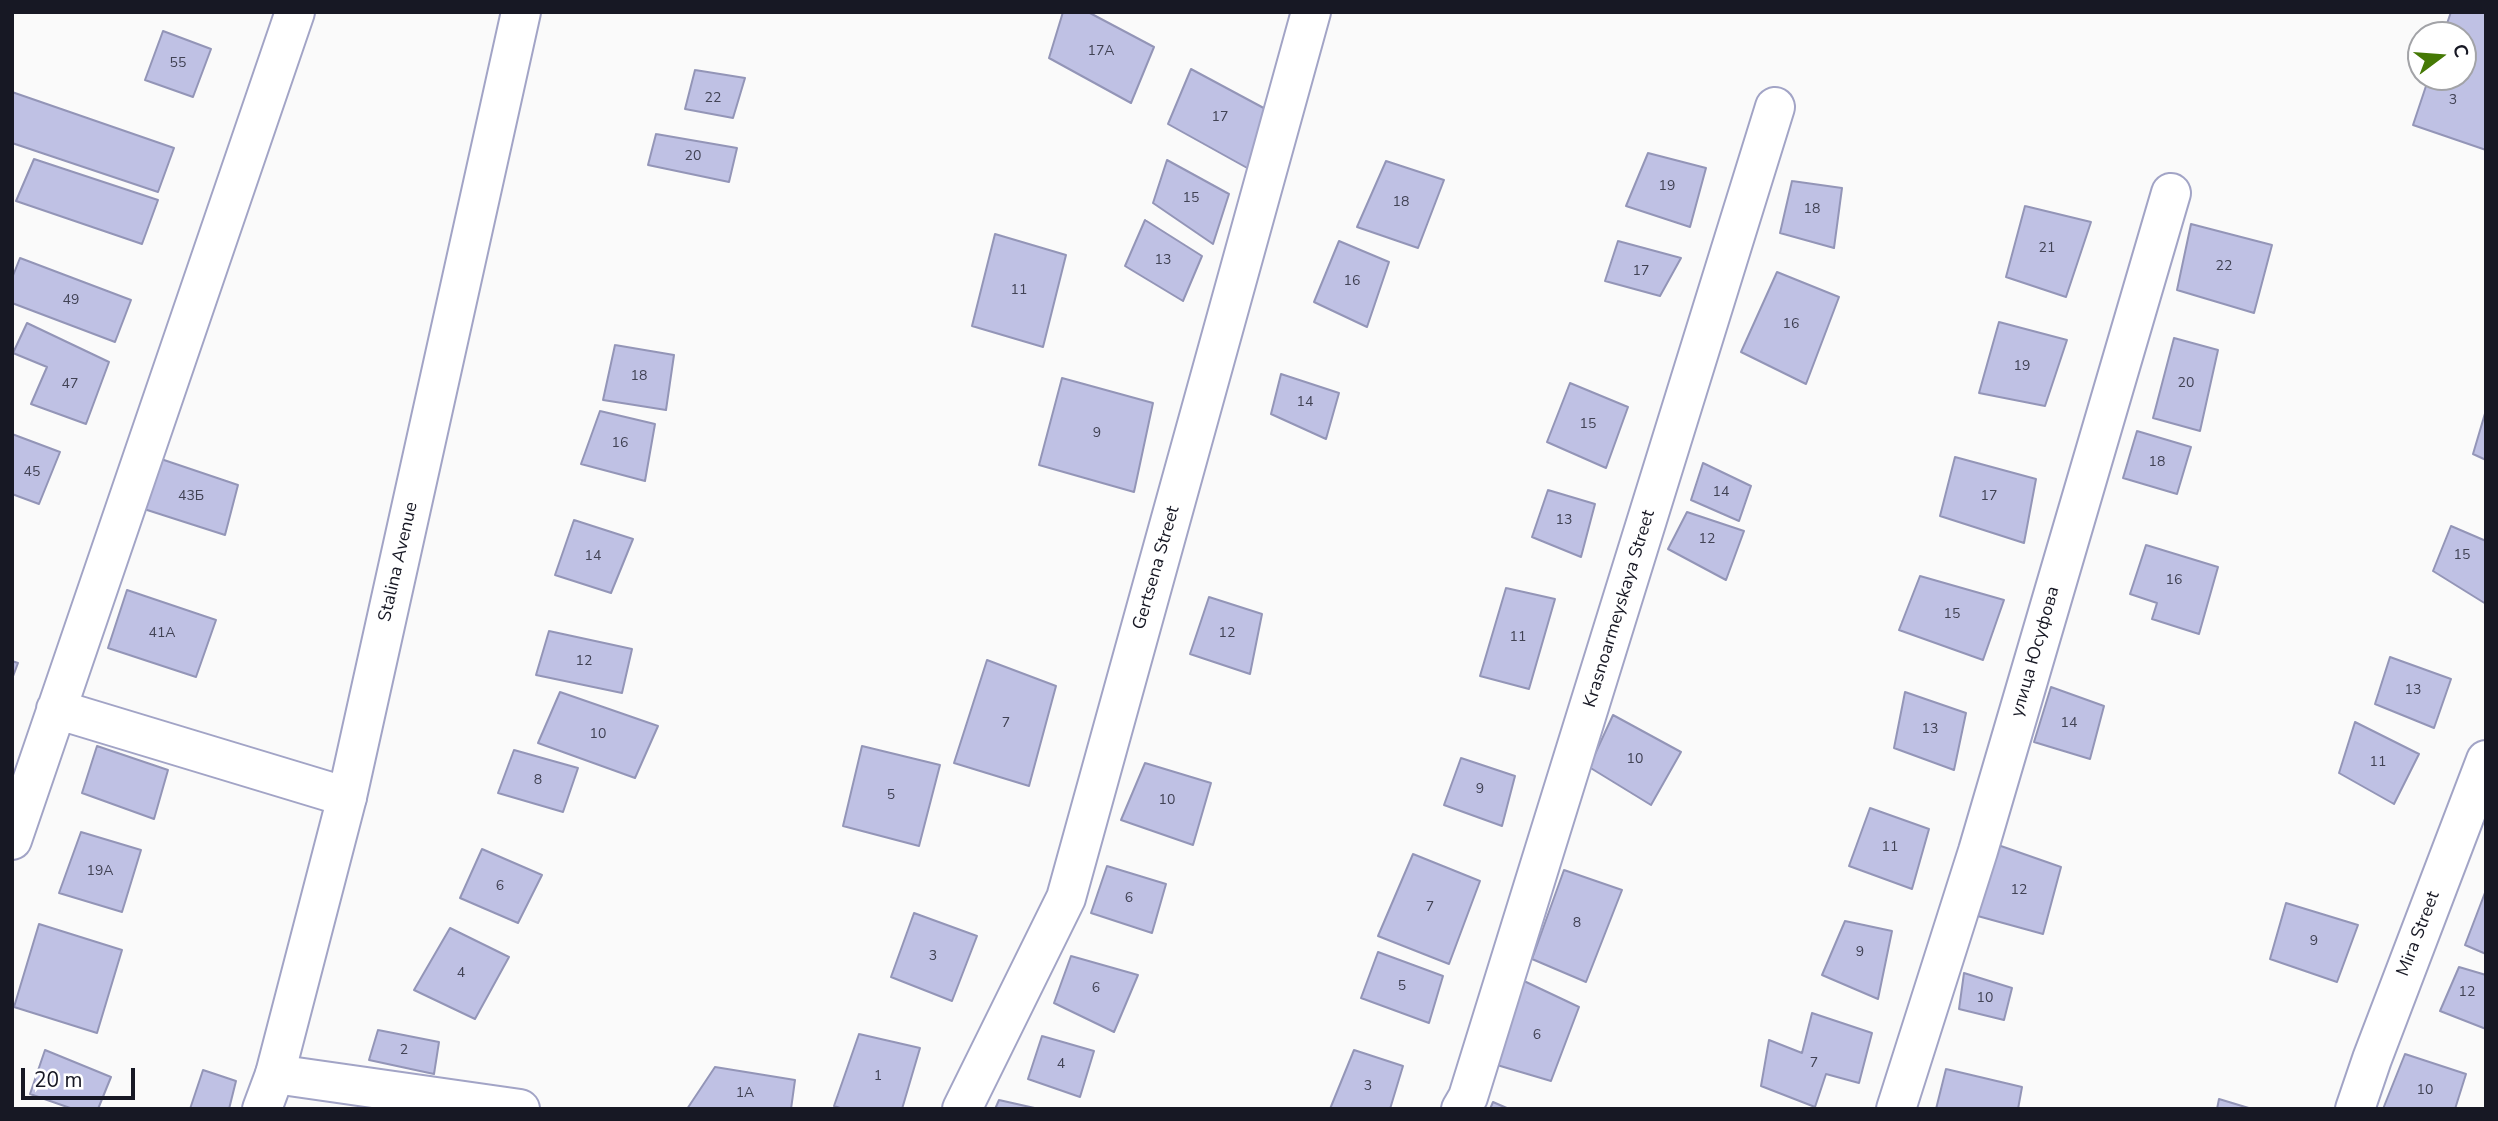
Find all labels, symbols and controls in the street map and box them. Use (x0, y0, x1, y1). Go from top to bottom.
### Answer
north arrow (2407, 21, 2477, 91)
text: С (2446, 41, 2475, 61)
house number: 17А (1087, 44, 1115, 60)
house number: 55 (170, 56, 186, 72)
house number: 22 (705, 91, 721, 107)
house number: 3 (2449, 93, 2457, 109)
house number: 17 (1212, 110, 1228, 126)
house number: 20 (685, 149, 701, 165)
house number: 19 (1659, 179, 1675, 195)
house number: 15 (1183, 191, 1199, 207)
house number: 18 (1393, 195, 1409, 211)
house number: 18 (1804, 202, 1820, 218)
house number: 21 (2039, 241, 2055, 257)
house number: 13 (1155, 253, 1171, 269)
house number: 22 (2216, 259, 2232, 275)
house number: 17 (1633, 264, 1649, 280)
house number: 16 (1344, 274, 1360, 290)
house number: 11 (1011, 283, 1027, 299)
house number: 49 (63, 293, 79, 309)
house number: 16 (1783, 317, 1799, 333)
house number: 19 (2014, 359, 2030, 375)
house number: 18 (631, 369, 647, 385)
house number: 20 (2178, 376, 2194, 392)
house number: 47 (62, 377, 78, 393)
house number: 14 (1297, 395, 1313, 411)
house number: 15 (1580, 417, 1596, 433)
house number: 9 (1093, 426, 1101, 442)
house number: 16 (612, 436, 628, 452)
house number: 18 (2149, 455, 2165, 471)
house number: 45 (24, 465, 40, 481)
house number: 14 (1713, 485, 1729, 501)
house number: 43Б (178, 489, 204, 505)
house number: 17 (1981, 489, 1997, 505)
street label: Stalina Avenue (375, 500, 423, 624)
street label: Gertsena Street (1129, 504, 1185, 632)
street label: Krasnoarmeyskaya Street (1580, 508, 1660, 710)
house number: 13 (1556, 513, 1572, 529)
house number: 12 (1699, 532, 1715, 548)
house number: 15 (2454, 548, 2470, 564)
house number: 14 (585, 549, 601, 565)
house number: 16 (2166, 573, 2182, 589)
street label: улица Юсуфова (2007, 584, 2065, 720)
house number: 15 (1944, 607, 1960, 623)
house number: 41А (148, 626, 176, 642)
house number: 12 (1219, 626, 1235, 642)
house number: 11 (1510, 630, 1526, 646)
house number: 12 (576, 654, 592, 670)
house number: 13 (2405, 683, 2421, 699)
house number: 7 (1002, 716, 1010, 732)
house number: 14 (2061, 716, 2077, 732)
house number: 13 (1922, 722, 1938, 738)
house number: 10 (590, 727, 606, 743)
house number: 10 (1627, 752, 1643, 768)
house number: 11 (2370, 755, 2386, 771)
house number: 8 (534, 773, 542, 789)
house number: 9 (1476, 782, 1484, 798)
house number: 5 (887, 788, 895, 804)
house number: 10 (1159, 793, 1175, 809)
house number: 11 (1882, 840, 1898, 856)
house number: 19А (86, 864, 114, 880)
house number: 6 (496, 879, 504, 895)
house number: 12 (2011, 883, 2027, 899)
street label: Mira Street (2393, 888, 2445, 980)
house number: 6 (1125, 891, 1133, 907)
house number: 7 (1426, 900, 1434, 916)
house number: 8 (1573, 916, 1581, 932)
house number: 9 (2310, 934, 2318, 950)
house number: 9 (1856, 945, 1864, 961)
house number: 3 (929, 949, 937, 965)
house number: 4 (457, 966, 465, 982)
house number: 5 (1398, 979, 1406, 995)
house number: 6 (1092, 981, 1100, 997)
house number: 12 (2459, 985, 2475, 1001)
house number: 10 (1977, 991, 1993, 1007)
house number: 6 (1533, 1028, 1541, 1044)
house number: 2 (400, 1043, 408, 1059)
scale bar (24, 1054, 138, 1098)
house number: 7 (1810, 1056, 1818, 1072)
house number: 4 (1057, 1057, 1065, 1073)
text: 20 m (34, 1066, 83, 1094)
house number: 1 (874, 1069, 882, 1085)
house number: 3 (1364, 1079, 1372, 1095)
house number: 10 (2417, 1083, 2433, 1099)
house number: 1А (736, 1086, 754, 1102)

